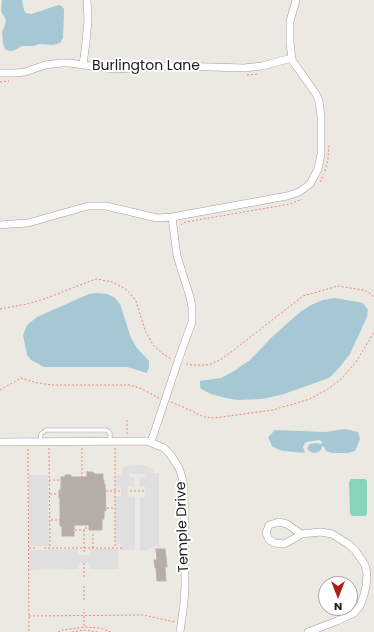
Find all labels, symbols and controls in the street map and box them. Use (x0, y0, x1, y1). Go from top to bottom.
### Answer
street label: Burlington Lane (92, 58, 200, 74)
street label: Temple Drive (173, 481, 193, 573)
north arrow (318, 576, 358, 616)
text: N (334, 599, 342, 615)

